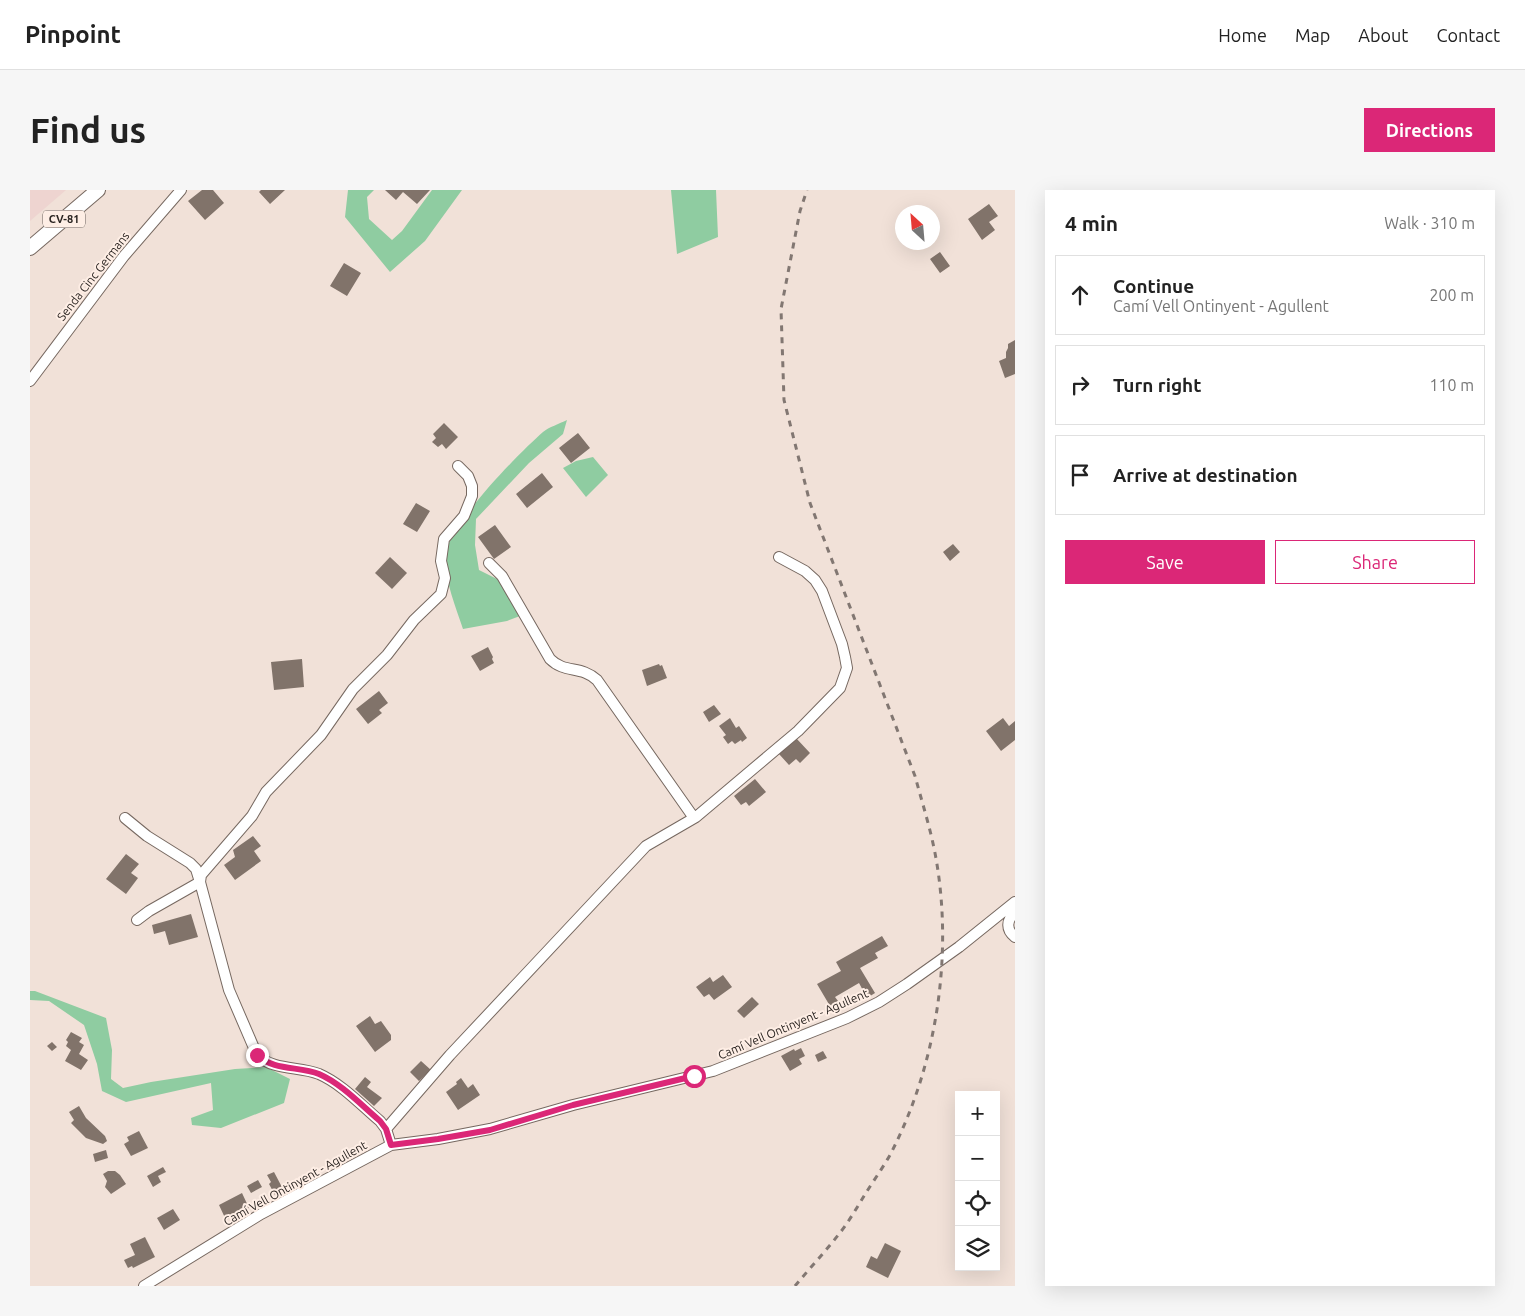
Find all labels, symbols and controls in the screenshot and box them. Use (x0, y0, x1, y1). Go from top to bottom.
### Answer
text: Pinpoint (25, 21, 121, 48)
text: Home (1218, 25, 1267, 45)
text: Map (1295, 25, 1330, 45)
text: About (1358, 25, 1408, 45)
text: Contact (1436, 25, 1500, 45)
button: Directions (1364, 108, 1495, 152)
text: Find us (30, 110, 146, 150)
north arrow (895, 205, 940, 250)
road number: CV-81 (43, 210, 85, 228)
text: 4 min (1065, 211, 1118, 235)
text: Walk · 310 m (1384, 214, 1475, 232)
street label: Senda Cinc Germans (54, 229, 132, 323)
text: Continue (1113, 275, 1194, 297)
icon: ahead (1066, 281, 1094, 309)
text: 200 m (1429, 286, 1474, 304)
text: Camí Vell Ontinyent - Agullent (1113, 297, 1329, 315)
icon: right (1066, 371, 1094, 399)
text: Turn right (1113, 374, 1201, 396)
text: 110 m (1429, 376, 1474, 394)
icon: arrive (1066, 461, 1094, 489)
text: Arrive at destination (1113, 464, 1298, 486)
button: Save (1065, 540, 1265, 584)
button: Share (1275, 540, 1475, 584)
street label: Camí Vell Ontinyent - Agullent (716, 986, 870, 1062)
route end (246, 1044, 269, 1067)
route start (683, 1065, 706, 1088)
map controls (955, 1091, 1000, 1271)
button: + (955, 1091, 1000, 1136)
button: − (955, 1136, 1000, 1181)
street label: Camí Vell Ontinyent - Agullent (221, 1138, 369, 1228)
button: locate (955, 1181, 1000, 1226)
button: layers (955, 1226, 1000, 1271)

